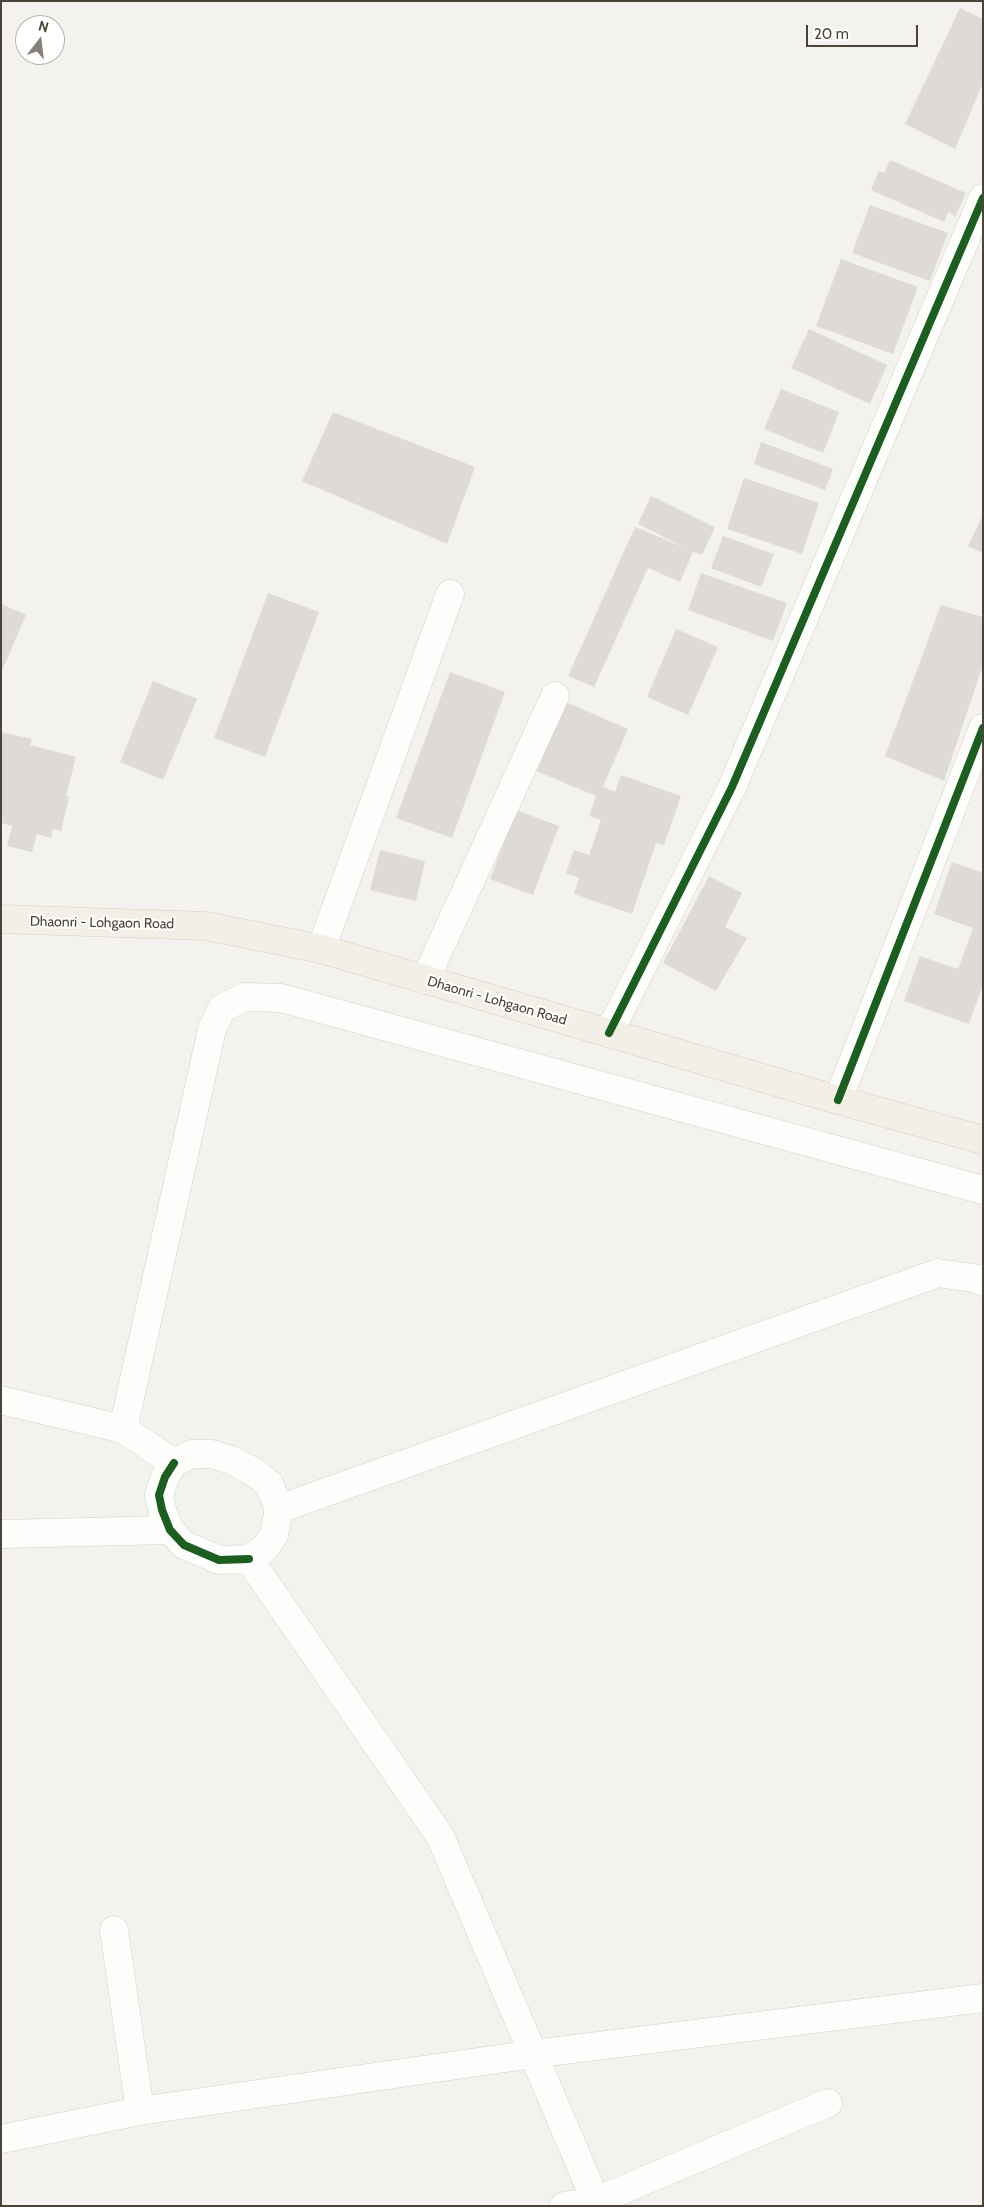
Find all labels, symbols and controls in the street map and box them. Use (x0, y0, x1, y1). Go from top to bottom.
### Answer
north arrow (15, 15, 65, 65)
scale bar (809, 15, 922, 47)
text: N (37, 17, 51, 36)
text: 20 m (814, 25, 849, 43)
street label: Dhaonri - Lohgaon Road (30, 913, 174, 933)
street label: Dhaonri - Lohgaon Road (425, 973, 569, 1029)

